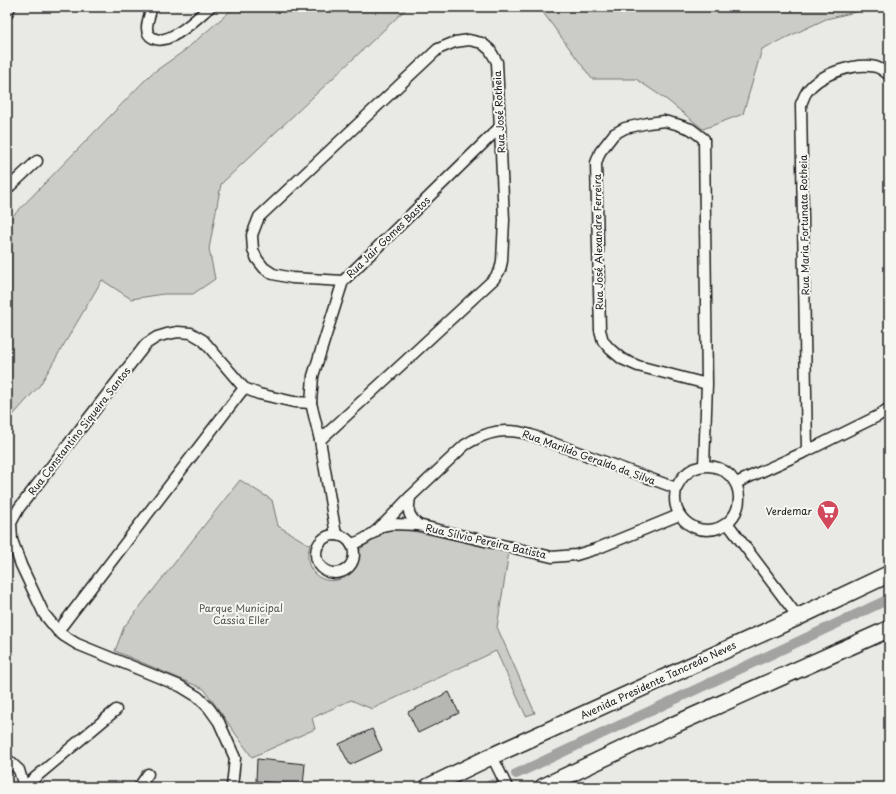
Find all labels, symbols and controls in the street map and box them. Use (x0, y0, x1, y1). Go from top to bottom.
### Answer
street label: Rua José Rotheia (489, 70, 508, 154)
street label: Rua Maria Fortunata Rotheia (795, 154, 812, 295)
street label: Rua José Alexandre Ferreira (589, 173, 606, 310)
street label: Rua Jair Gomes Bastos (342, 192, 433, 281)
street label: Rua Constantino Siqueira Santos (24, 363, 134, 498)
street label: Rua Marildo Geraldo da Silva (520, 425, 659, 488)
supermarket icon: Verdemar (815, 498, 841, 531)
place label: Verdemar (766, 503, 812, 518)
street label: Rua Sílvio Pereira Batista (424, 519, 549, 562)
park label: Parque Municipal Cássia Eller (199, 600, 283, 627)
street label: Avenida Presidente Tancredo Neves (577, 637, 738, 722)

